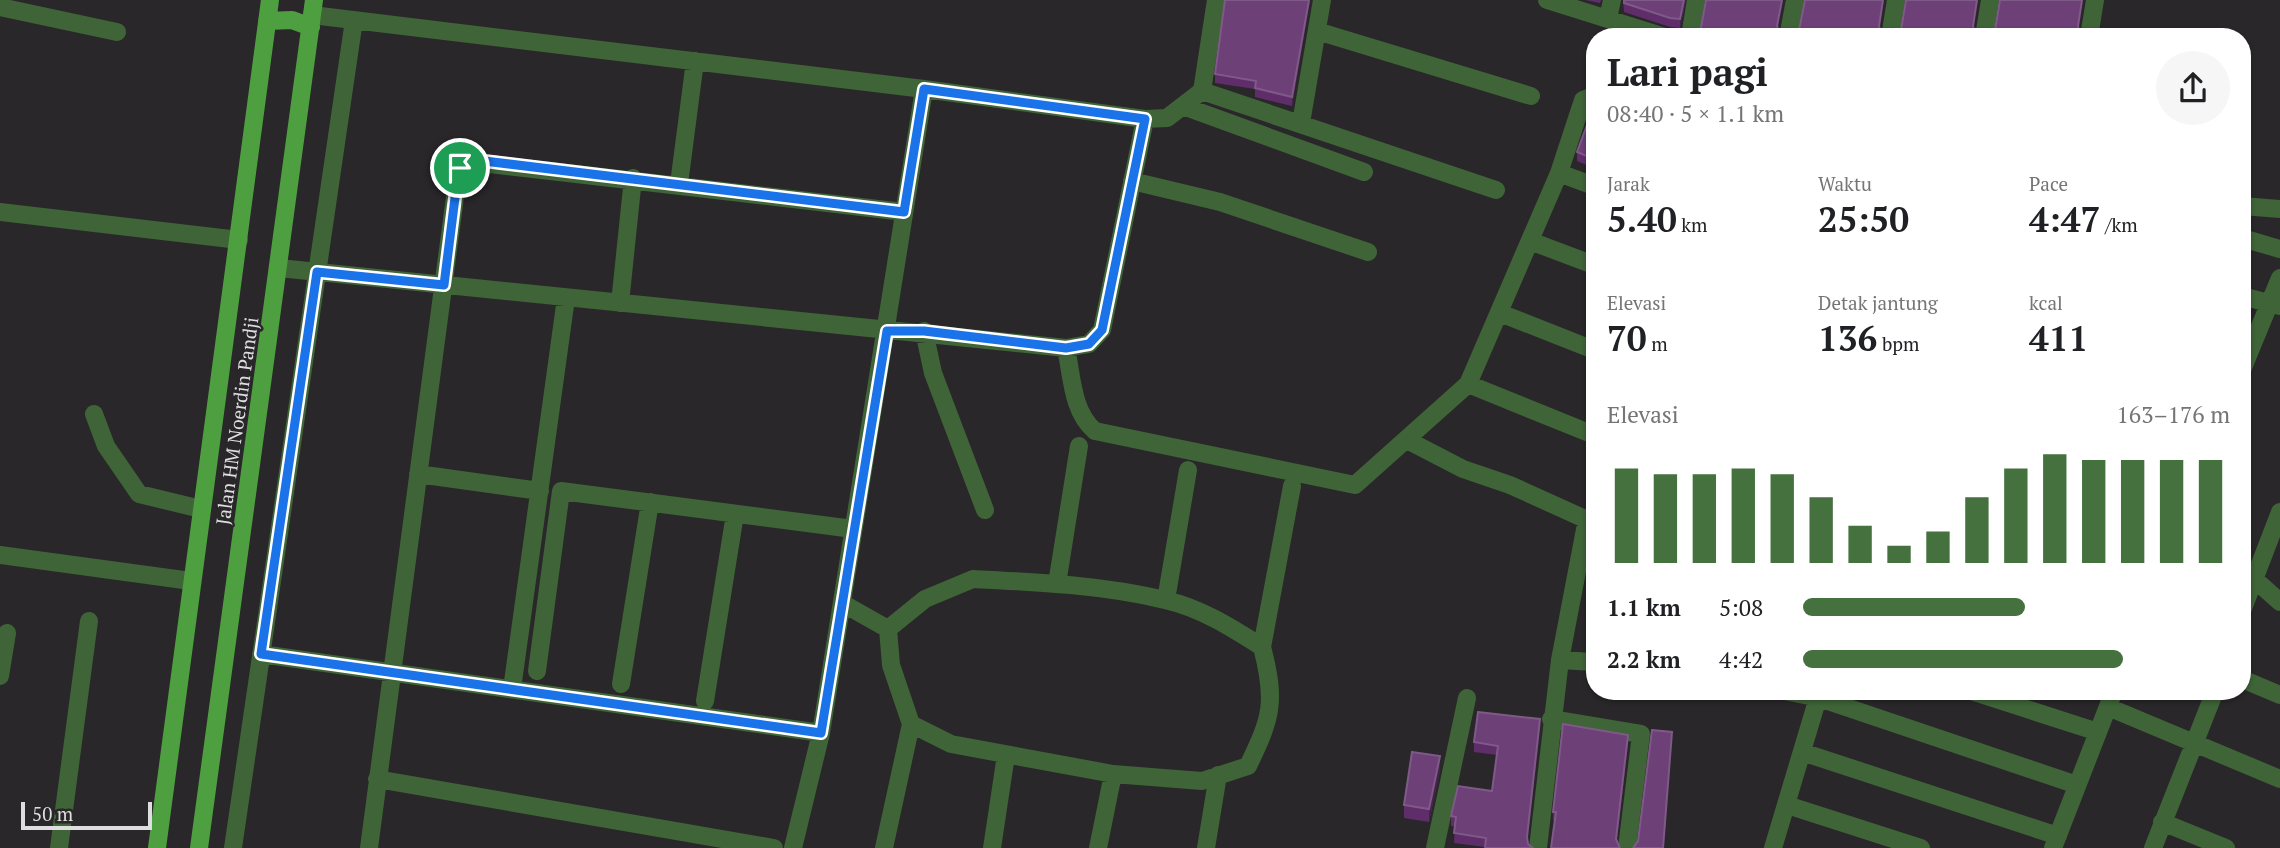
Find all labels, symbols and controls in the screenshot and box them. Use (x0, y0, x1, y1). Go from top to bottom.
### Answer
text: Lari pagi (1607, 47, 1768, 97)
button: share (2156, 51, 2230, 125)
text: 08:40 · 5 × 1.1 km (1607, 98, 1784, 129)
pin (430, 138, 490, 198)
icon: arrive (441, 149, 479, 187)
text: Jarak (1607, 171, 1650, 196)
text: Waktu (1818, 171, 1872, 196)
text: Pace (2029, 171, 2068, 196)
text: 5.40 (1607, 196, 1677, 242)
text: 25:50 (1818, 196, 1909, 242)
text: 4:47 (2029, 196, 2100, 242)
text: km (1677, 212, 1708, 237)
text: /km (2100, 212, 2138, 237)
text: Elevasi (1607, 290, 1666, 315)
text: Detak jantung (1818, 290, 1938, 315)
text: kcal (2029, 290, 2063, 315)
street label: Jalan HM Noerdin Pandji (210, 315, 263, 526)
text: 70 (1607, 315, 1647, 361)
text: 136 (1818, 315, 1877, 361)
text: 411 (2029, 315, 2088, 361)
text: m (1647, 331, 1668, 356)
text: bpm (1877, 331, 1919, 356)
text: Elevasi (1607, 399, 1679, 430)
text: 163–176 m (2117, 399, 2230, 430)
text: 1.1 km (1607, 592, 1681, 623)
text: 5:08 (1719, 592, 1763, 623)
text: 2.2 km (1607, 644, 1681, 675)
text: 4:42 (1719, 644, 1763, 675)
scale bar (21, 799, 152, 831)
text: 50 m (32, 801, 73, 826)

